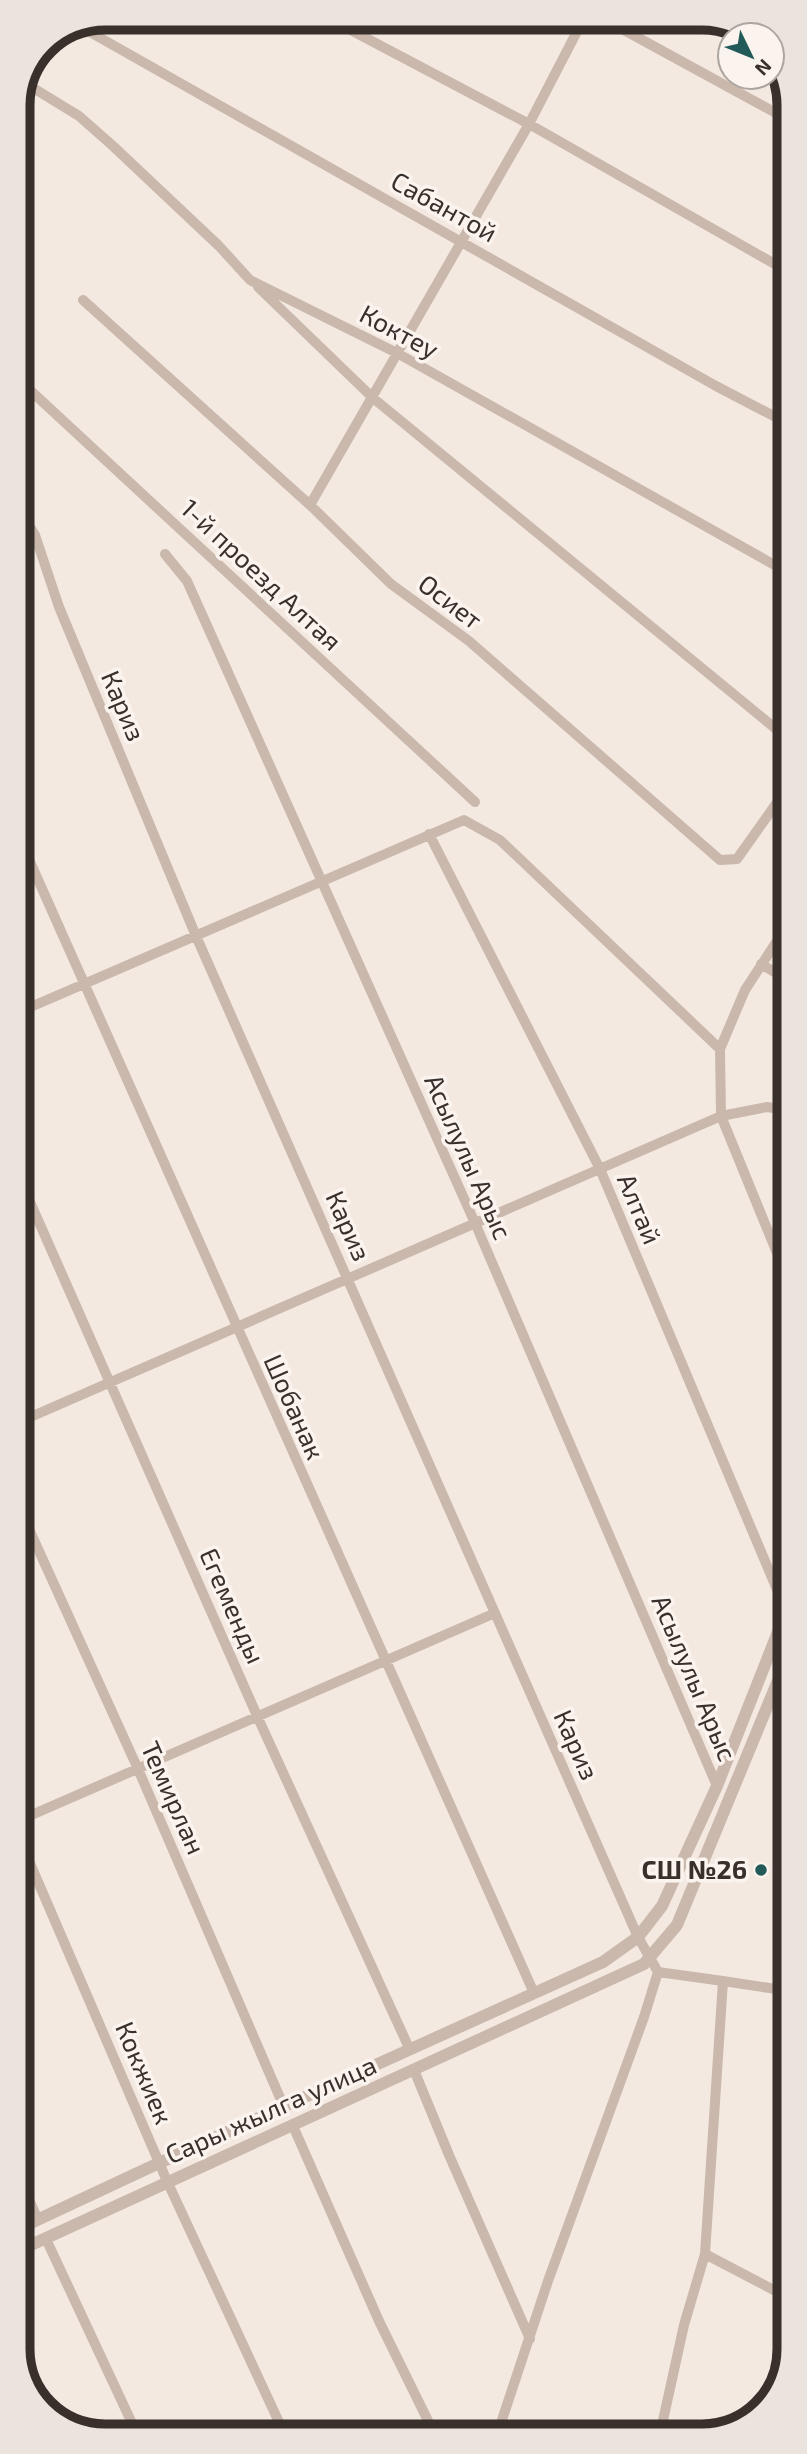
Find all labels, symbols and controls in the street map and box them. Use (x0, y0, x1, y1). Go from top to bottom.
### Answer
north arrow (716, 21, 786, 91)
text: N (751, 55, 777, 81)
street label: Сабантой (386, 164, 503, 247)
street label: Коктеу (355, 297, 444, 365)
street label: 1-й проезд Алтая (175, 492, 349, 656)
street label: Осиет (413, 567, 489, 635)
street label: Кариз (96, 666, 153, 745)
street label: Асылулы Арыс (418, 1069, 520, 1244)
street label: Алтай (612, 1169, 669, 1248)
street label: Кариз (320, 1186, 378, 1265)
street label: Шобанак (258, 1349, 332, 1464)
street label: Егеменды (194, 1543, 273, 1668)
street label: Асылулы Арыс (646, 1590, 744, 1765)
street label: Кариз (548, 1705, 606, 1784)
street label: Темирлан (136, 1736, 213, 1859)
place label: СШ №26 (642, 1853, 747, 1884)
marker: СШ №26 (753, 1862, 769, 1878)
street label: Кокжиек (110, 2017, 181, 2128)
street label: Сары жылга улица (160, 2048, 381, 2170)

